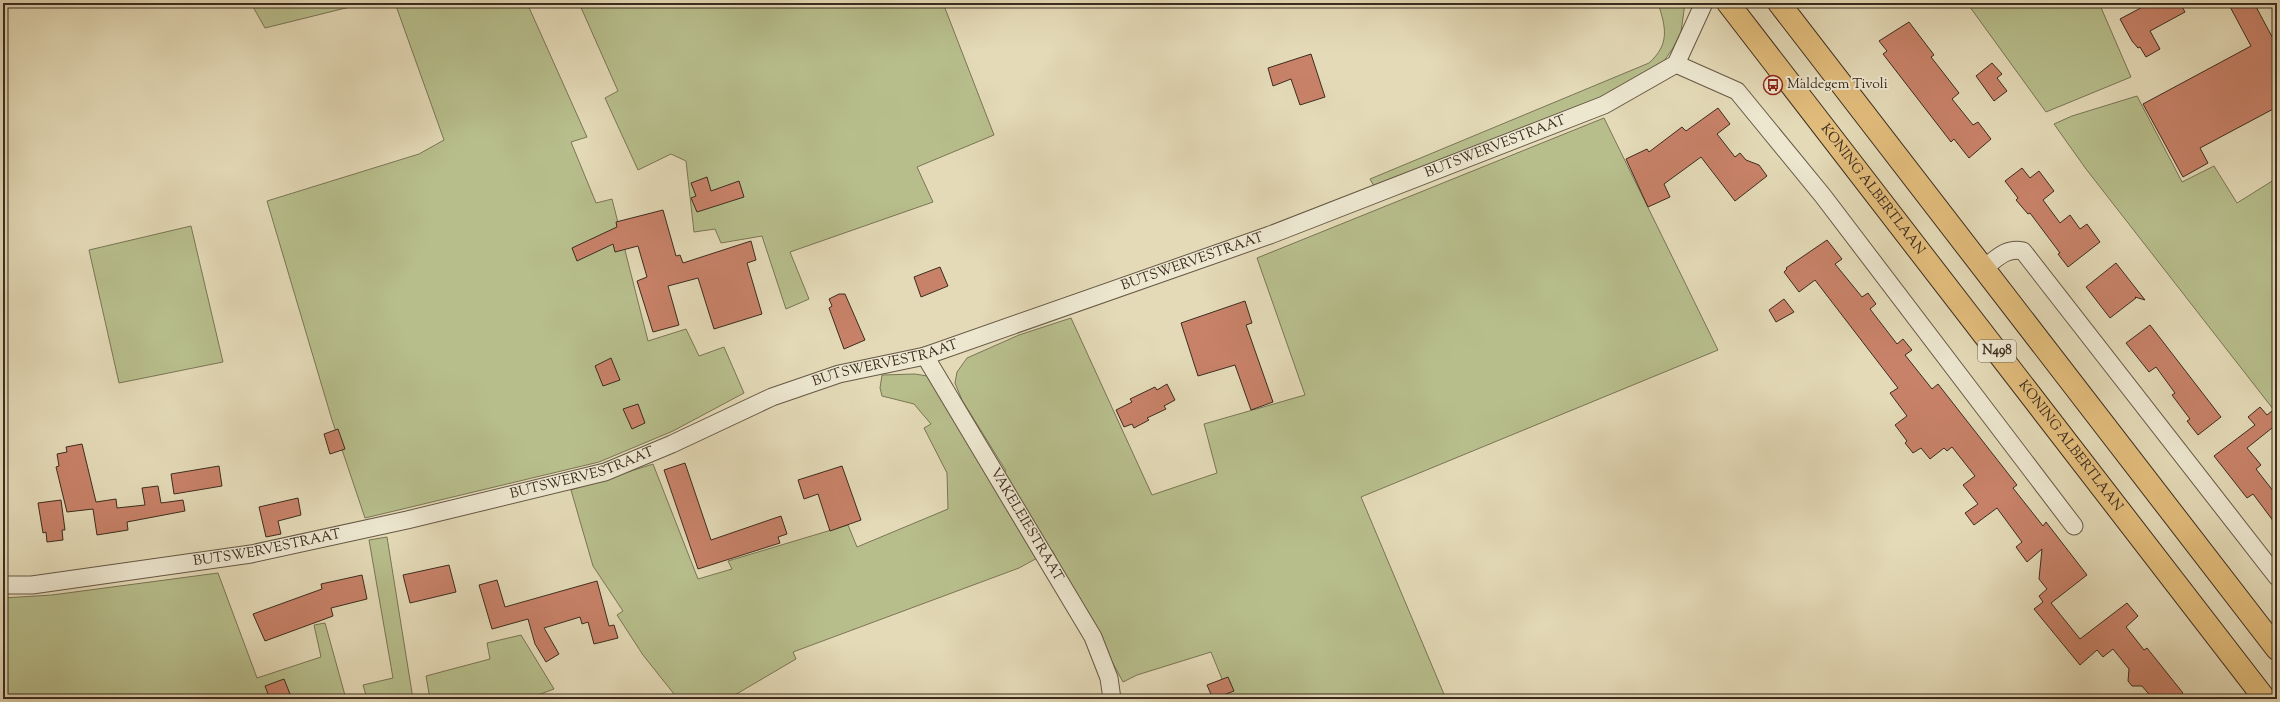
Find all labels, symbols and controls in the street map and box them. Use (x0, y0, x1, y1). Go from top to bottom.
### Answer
bus stop icon: Maldegem Tivoli (1762, 74, 1784, 96)
place label: Maldegem Tivoli (1787, 75, 1888, 95)
street label: BUTSWERVESTRAAT (1422, 111, 1569, 184)
street label: KONING ALBERTLAAN (1815, 120, 1929, 260)
street label: BUTSWERVESTRAAT (1119, 228, 1267, 296)
street label: BUTSWERVESTRAAT (810, 335, 961, 392)
road number: N498 (1978, 340, 2016, 362)
street label: KONING ALBERTLAAN (2013, 377, 2127, 516)
street label: BUTSWERVESTRAAT (508, 443, 657, 505)
street label: VAKELEIESTRAAT (984, 465, 1068, 586)
street label: BUTSWERVESTRAAT (192, 525, 343, 572)

